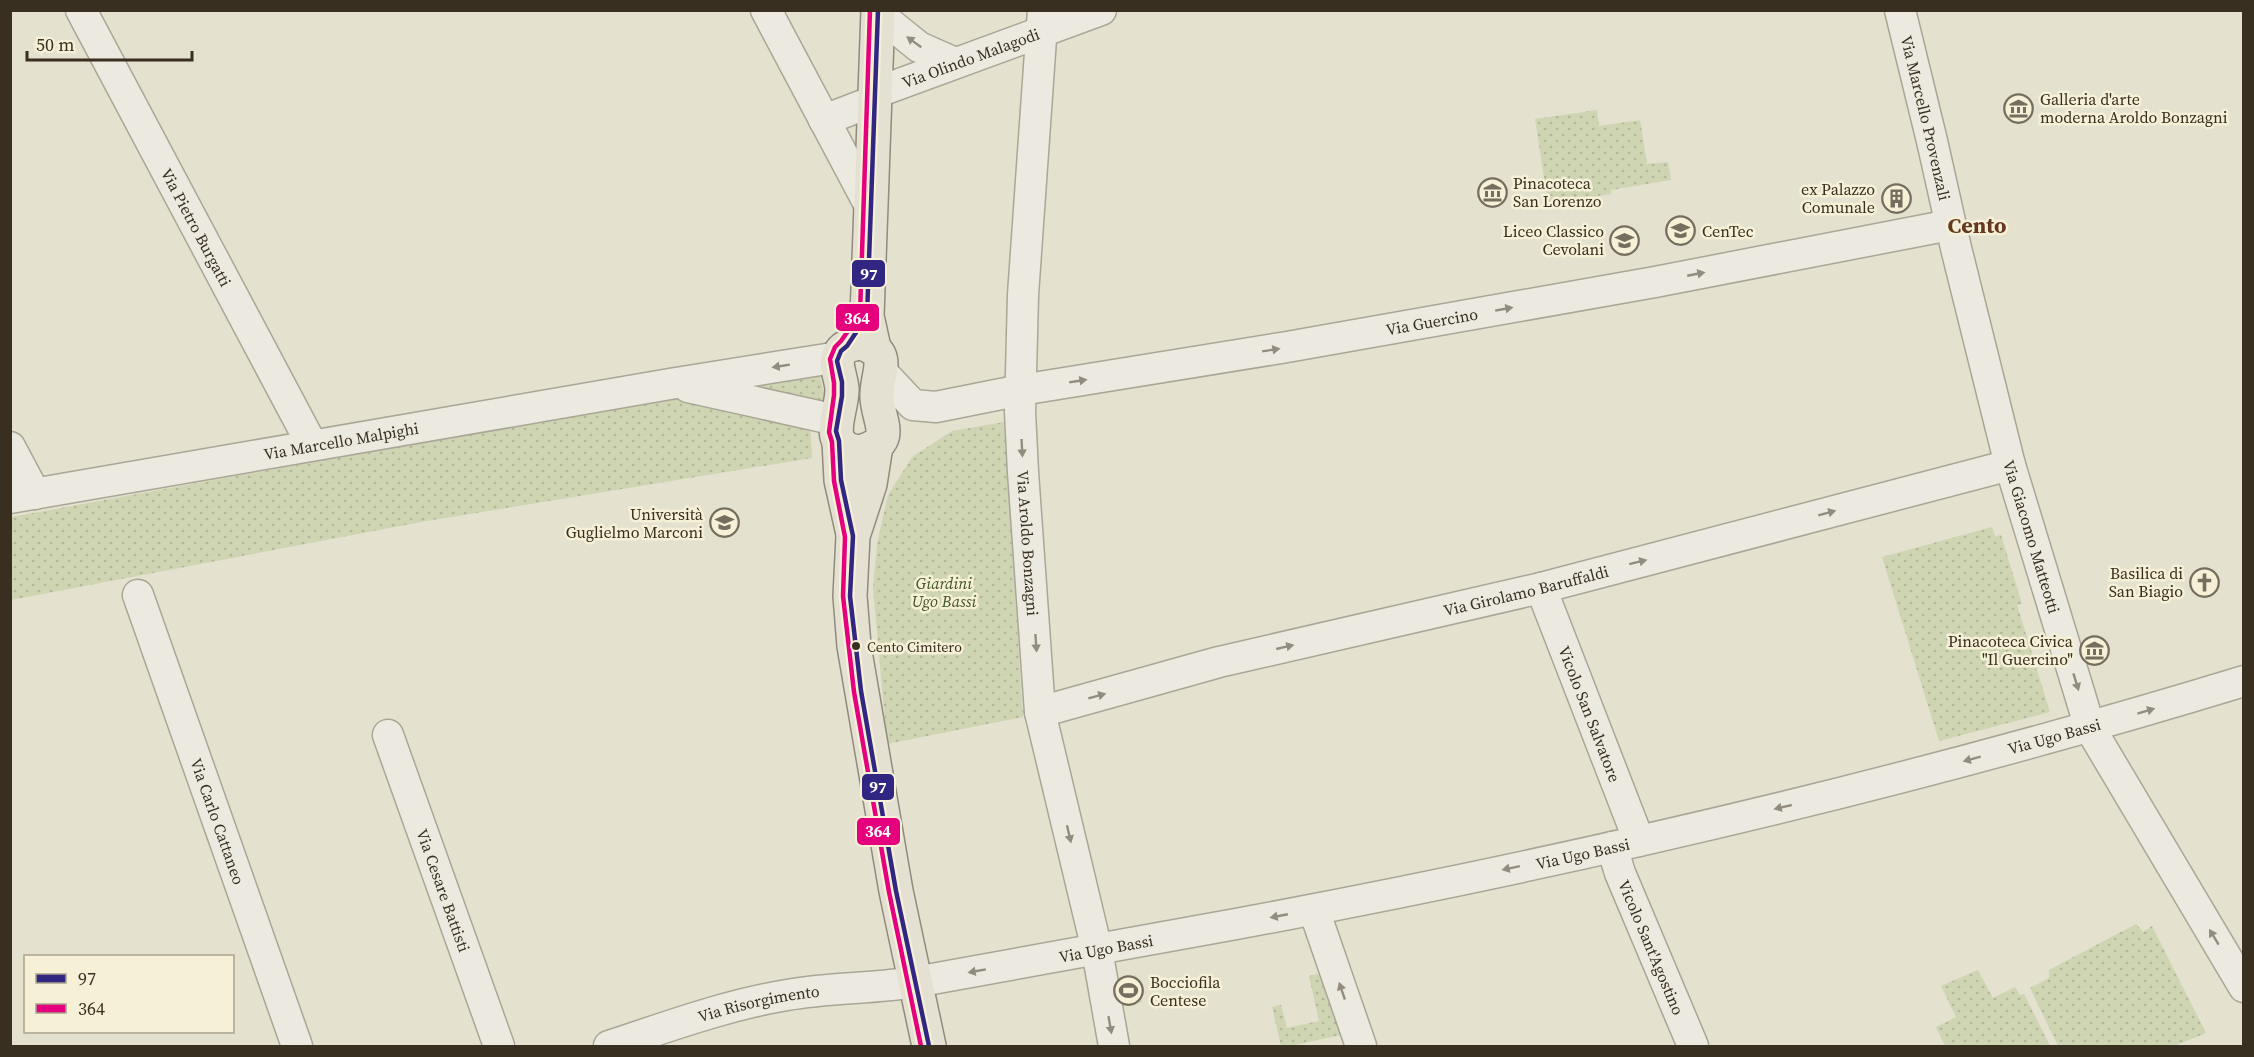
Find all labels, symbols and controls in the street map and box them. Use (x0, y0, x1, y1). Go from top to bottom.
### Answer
street label: Via Olindo Malagodi (899, 22, 1043, 93)
scale bar (27, 24, 192, 62)
text: 50 m (36, 32, 74, 57)
street label: Via Marcello Provenzali (1896, 33, 1956, 203)
one-way arrow (907, 36, 923, 48)
place label: Galleria d'arte moderna Aroldo Bonzagni (2040, 88, 2228, 128)
museum icon: Galleria d'arte moderna Aroldo Bonzagni (2003, 92, 2035, 124)
street label: Via Pietro Burgatti (156, 164, 237, 290)
place label: Pinacoteca San Lorenzo (1513, 172, 1602, 212)
museum icon: Pinacoteca San Lorenzo (1476, 176, 1508, 208)
place label: ex Palazzo Comunale (1801, 178, 1875, 218)
building icon: ex Palazzo Comunale (1880, 182, 1912, 214)
district label: Cento (1948, 210, 2006, 240)
school or university icon: CenTec (1665, 215, 1697, 247)
place label: Liceo Classico Cevolani (1503, 220, 1604, 260)
place label: CenTec (1702, 220, 1754, 242)
school or university icon: Liceo Classico Cevolani (1609, 224, 1641, 256)
line badge: 97 (851, 259, 886, 288)
text: 97 (860, 263, 878, 285)
one-way arrow (1687, 269, 1706, 278)
street label: Via Guercino (1384, 302, 1480, 340)
line badge: 364 (835, 303, 880, 332)
one-way arrow (1495, 304, 1514, 313)
text: 364 (844, 307, 870, 329)
one-way arrow (1261, 345, 1280, 354)
one-way arrow (771, 362, 790, 371)
one-way arrow (1069, 376, 1088, 385)
street label: Via Marcello Malpighi (262, 417, 421, 465)
one-way arrow (1018, 439, 1027, 458)
street label: Via Giacomo Matteotti (1998, 457, 2066, 616)
street label: Via Aroldo Bonzagni (1012, 469, 1044, 617)
place label: Università Guglielmo Marconi (566, 503, 704, 543)
school or university icon: Università Guglielmo Marconi (708, 507, 740, 539)
one-way arrow (1818, 508, 1836, 517)
one-way arrow (1629, 557, 1648, 567)
street label: Via Girolamo Baruffaldi (1441, 560, 1611, 621)
place label: Basilica di San Biagio (2109, 562, 2183, 602)
church icon: Basilica di San Biagio (2188, 566, 2220, 598)
park label: Giardini Ugo Bassi (912, 572, 976, 612)
place label: Pinacoteca Civica "Il Guercino" (1948, 630, 2074, 670)
one-way arrow (1032, 633, 1041, 652)
museum icon: Pinacoteca Civica "Il Guercino" (2078, 634, 2110, 666)
place label: Cento Cimitero (867, 637, 962, 657)
marker: Cento Cimitero (850, 640, 862, 652)
one-way arrow (1276, 642, 1295, 651)
street label: Vicolo San Salvatore (1553, 643, 1626, 785)
one-way arrow (2072, 673, 2081, 691)
one-way arrow (1088, 691, 1106, 700)
one-way arrow (2137, 706, 2155, 715)
street label: Via Ugo Bassi (2005, 713, 2103, 760)
street label: Via Carlo Cattaneo (185, 755, 250, 888)
one-way arrow (1963, 755, 1982, 765)
line badge: 97 (861, 773, 895, 801)
text: 97 (869, 776, 887, 798)
one-way arrow (1774, 802, 1792, 812)
line badge: 364 (856, 817, 901, 846)
text: 364 (865, 820, 891, 842)
one-way arrow (1065, 825, 1075, 843)
street label: Via Cesare Battisti (411, 826, 476, 955)
street label: Via Ugo Bassi (1534, 833, 1632, 875)
one-way arrow (1501, 864, 1520, 873)
street label: Vicolo Sant'Agostino (1613, 877, 1690, 1019)
one-way arrow (1269, 912, 1288, 921)
street label: Via Ugo Bassi (1057, 929, 1155, 968)
one-way arrow (2208, 929, 2219, 945)
legend (24, 955, 234, 1033)
text: 97 (78, 966, 96, 991)
one-way arrow (967, 967, 986, 976)
place label: Bocciofila Centese (1150, 971, 1221, 1011)
sports icon: Bocciofila Centese (1113, 975, 1145, 1007)
street label: Via Risorgimento (695, 980, 821, 1027)
one-way arrow (1337, 982, 1347, 1000)
text: 364 (78, 996, 105, 1021)
one-way arrow (1106, 1016, 1115, 1035)

